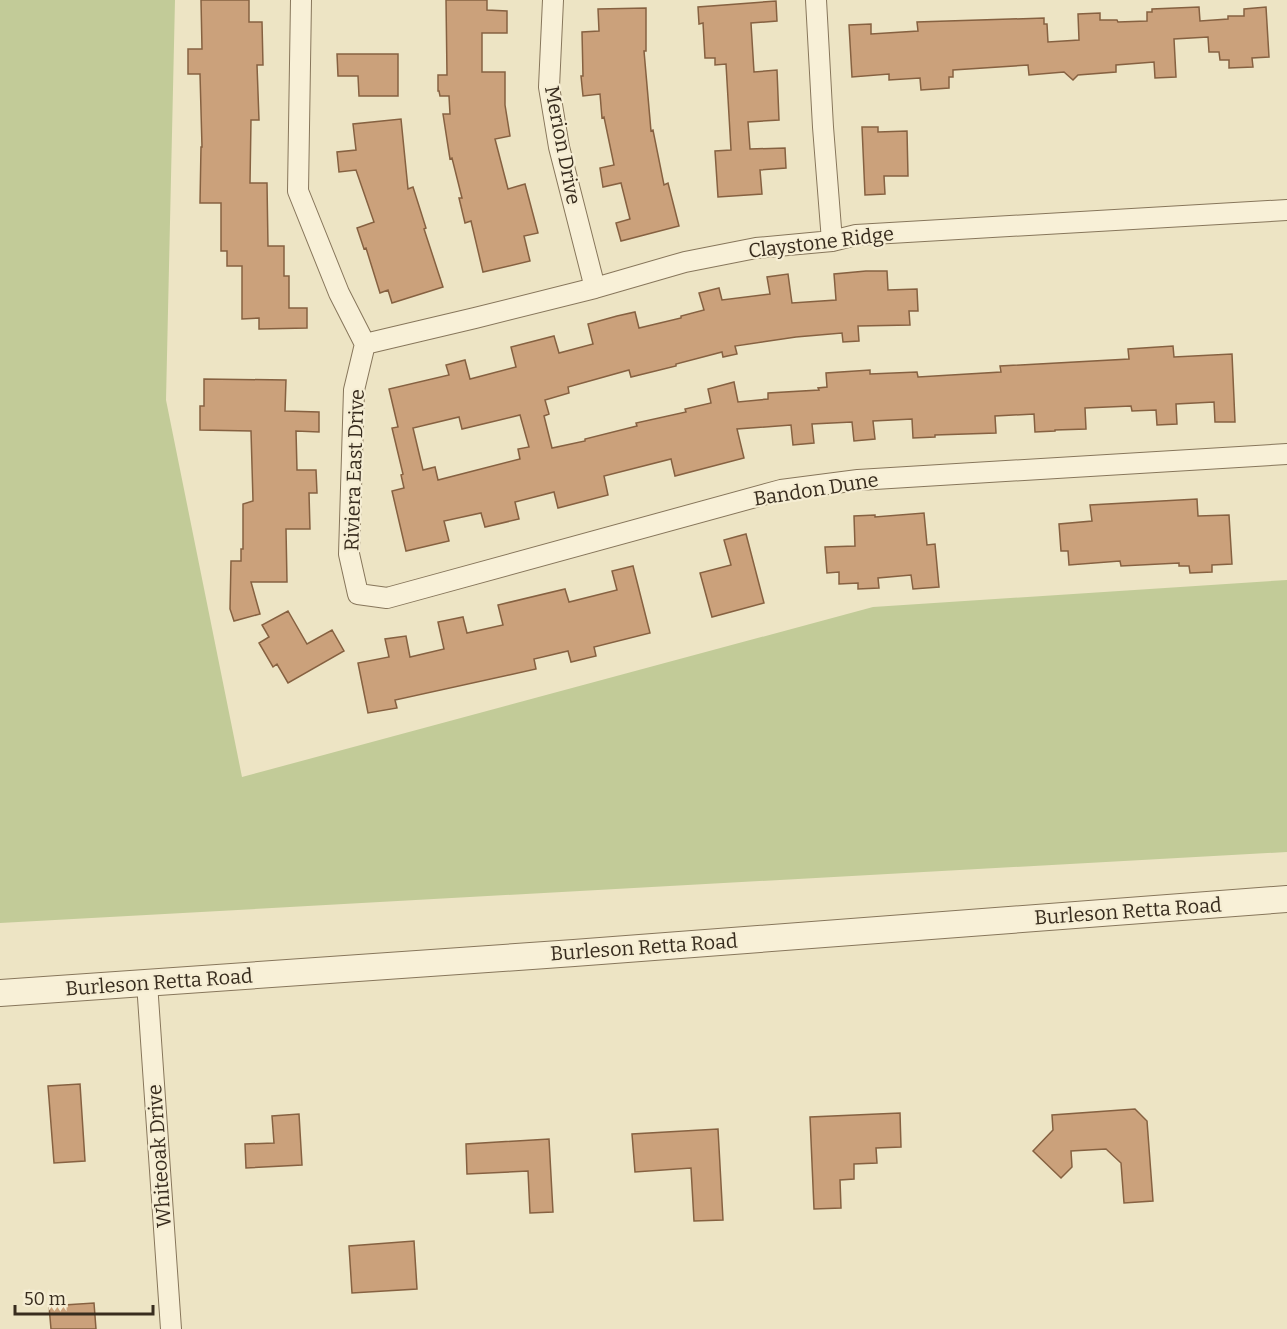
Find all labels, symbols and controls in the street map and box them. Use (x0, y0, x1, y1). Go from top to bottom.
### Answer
street label: Merion Drive (540, 84, 586, 206)
street label: Claystone Ridge (747, 221, 895, 263)
street label: Riviera East Drive (339, 389, 369, 551)
street label: Bandon Dune (752, 467, 880, 511)
street label: Burleson Retta Road (1034, 892, 1223, 930)
street label: Burleson Retta Road (550, 928, 739, 966)
street label: Burleson Retta Road (65, 963, 254, 1001)
street label: Whiteoak Drive (142, 1084, 176, 1228)
scale bar (15, 1278, 153, 1316)
text: 50 m (24, 1288, 66, 1310)

